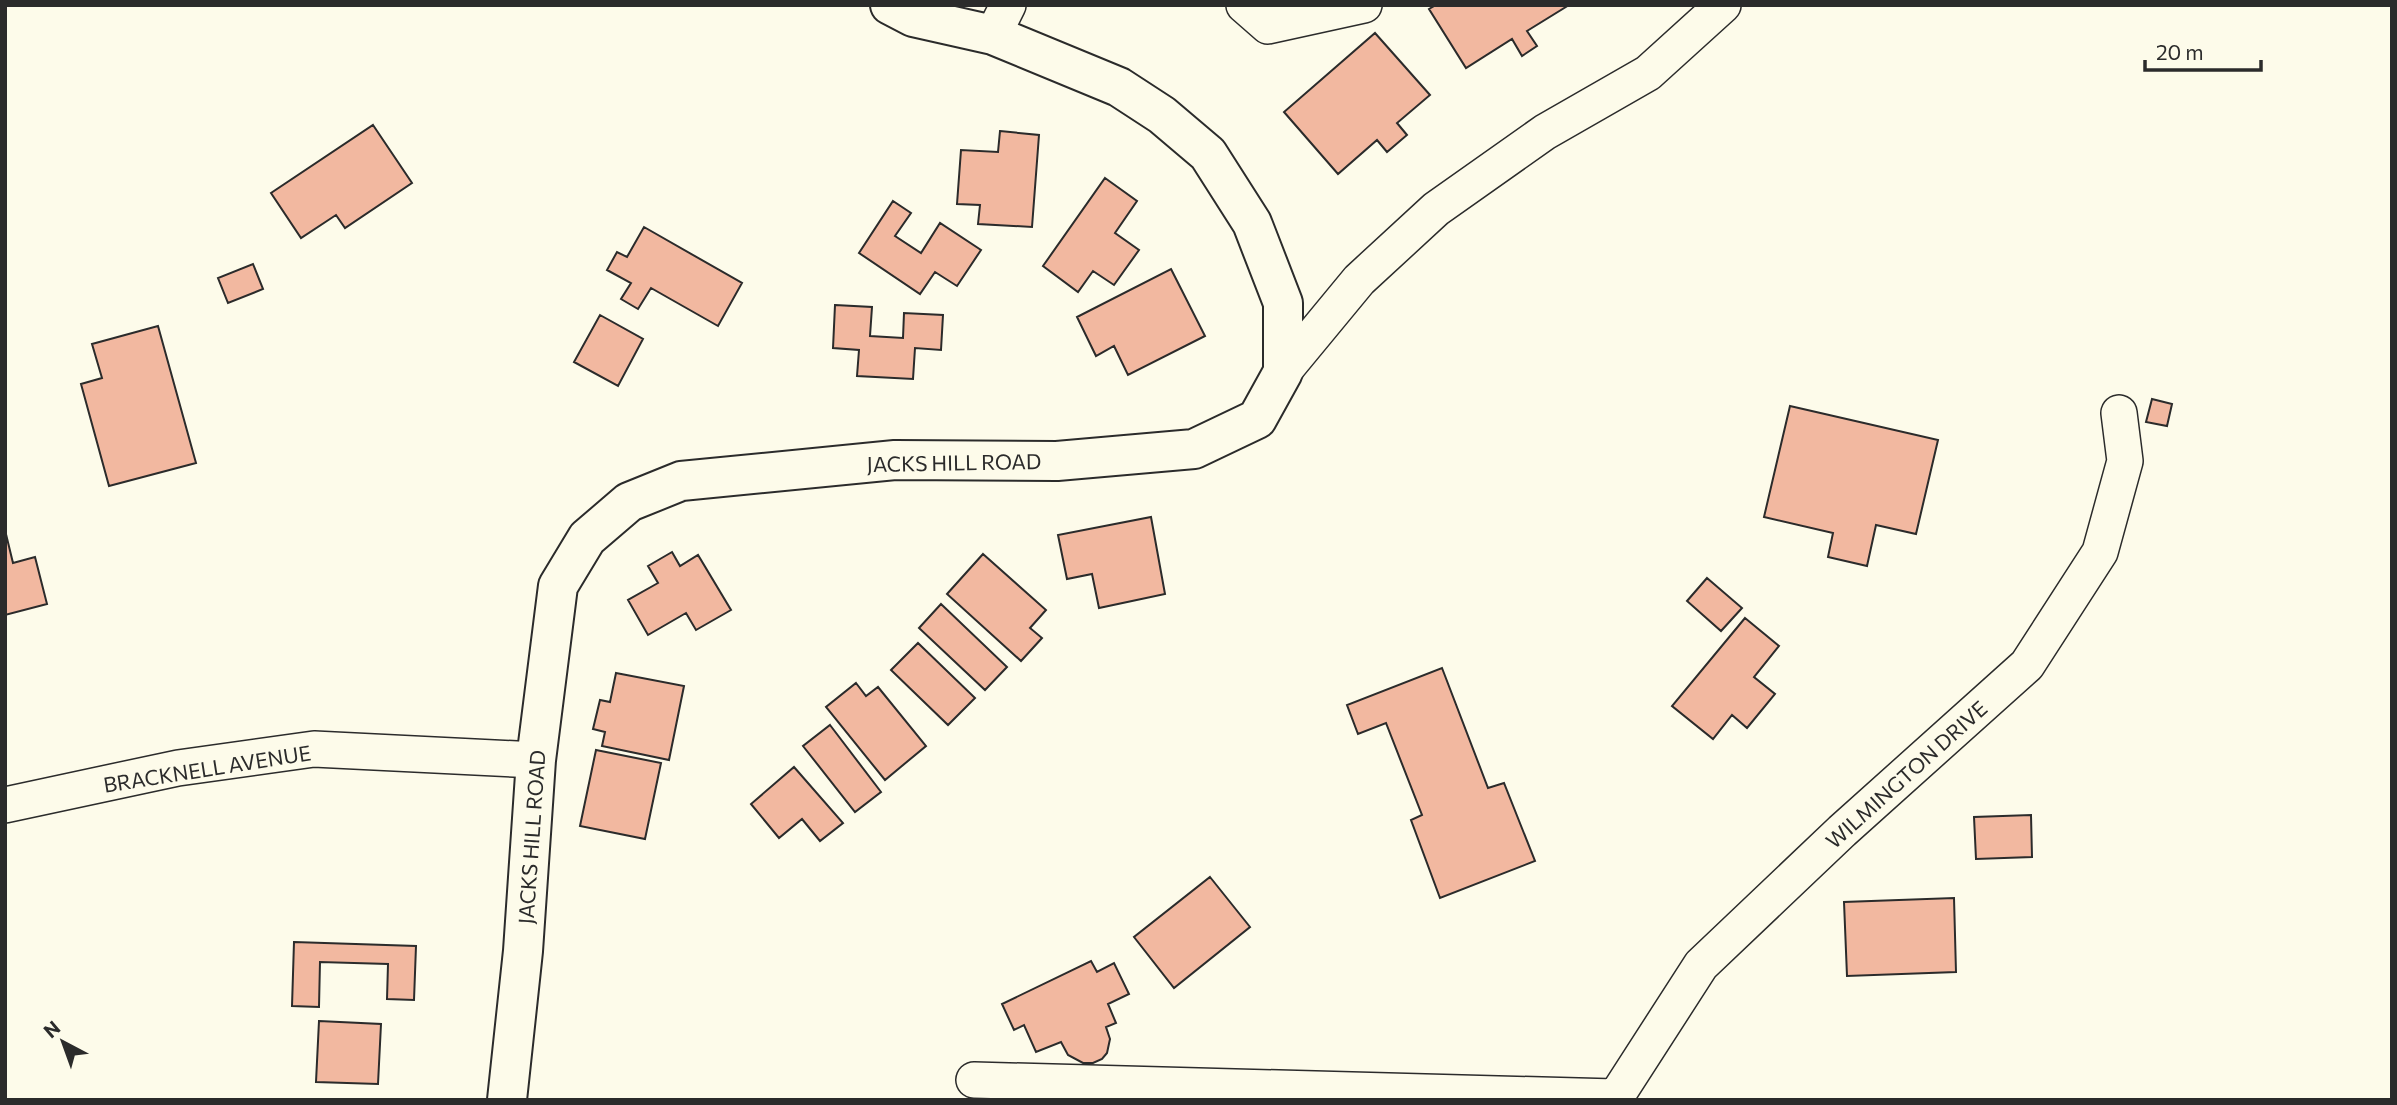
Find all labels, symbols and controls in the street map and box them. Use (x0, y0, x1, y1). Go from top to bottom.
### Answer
scale bar (2145, 28, 2260, 72)
text: 20 m (2156, 39, 2204, 64)
street label: JACKS HILL ROAD (866, 448, 1042, 476)
street label: WILMINGTON DRIVE (1820, 695, 1992, 853)
street label: BRACKNELL AVENUE (101, 739, 313, 797)
street label: JACKS HILL ROAD (512, 749, 550, 925)
north arrow (28, 1007, 98, 1077)
text: N (39, 1015, 64, 1042)

